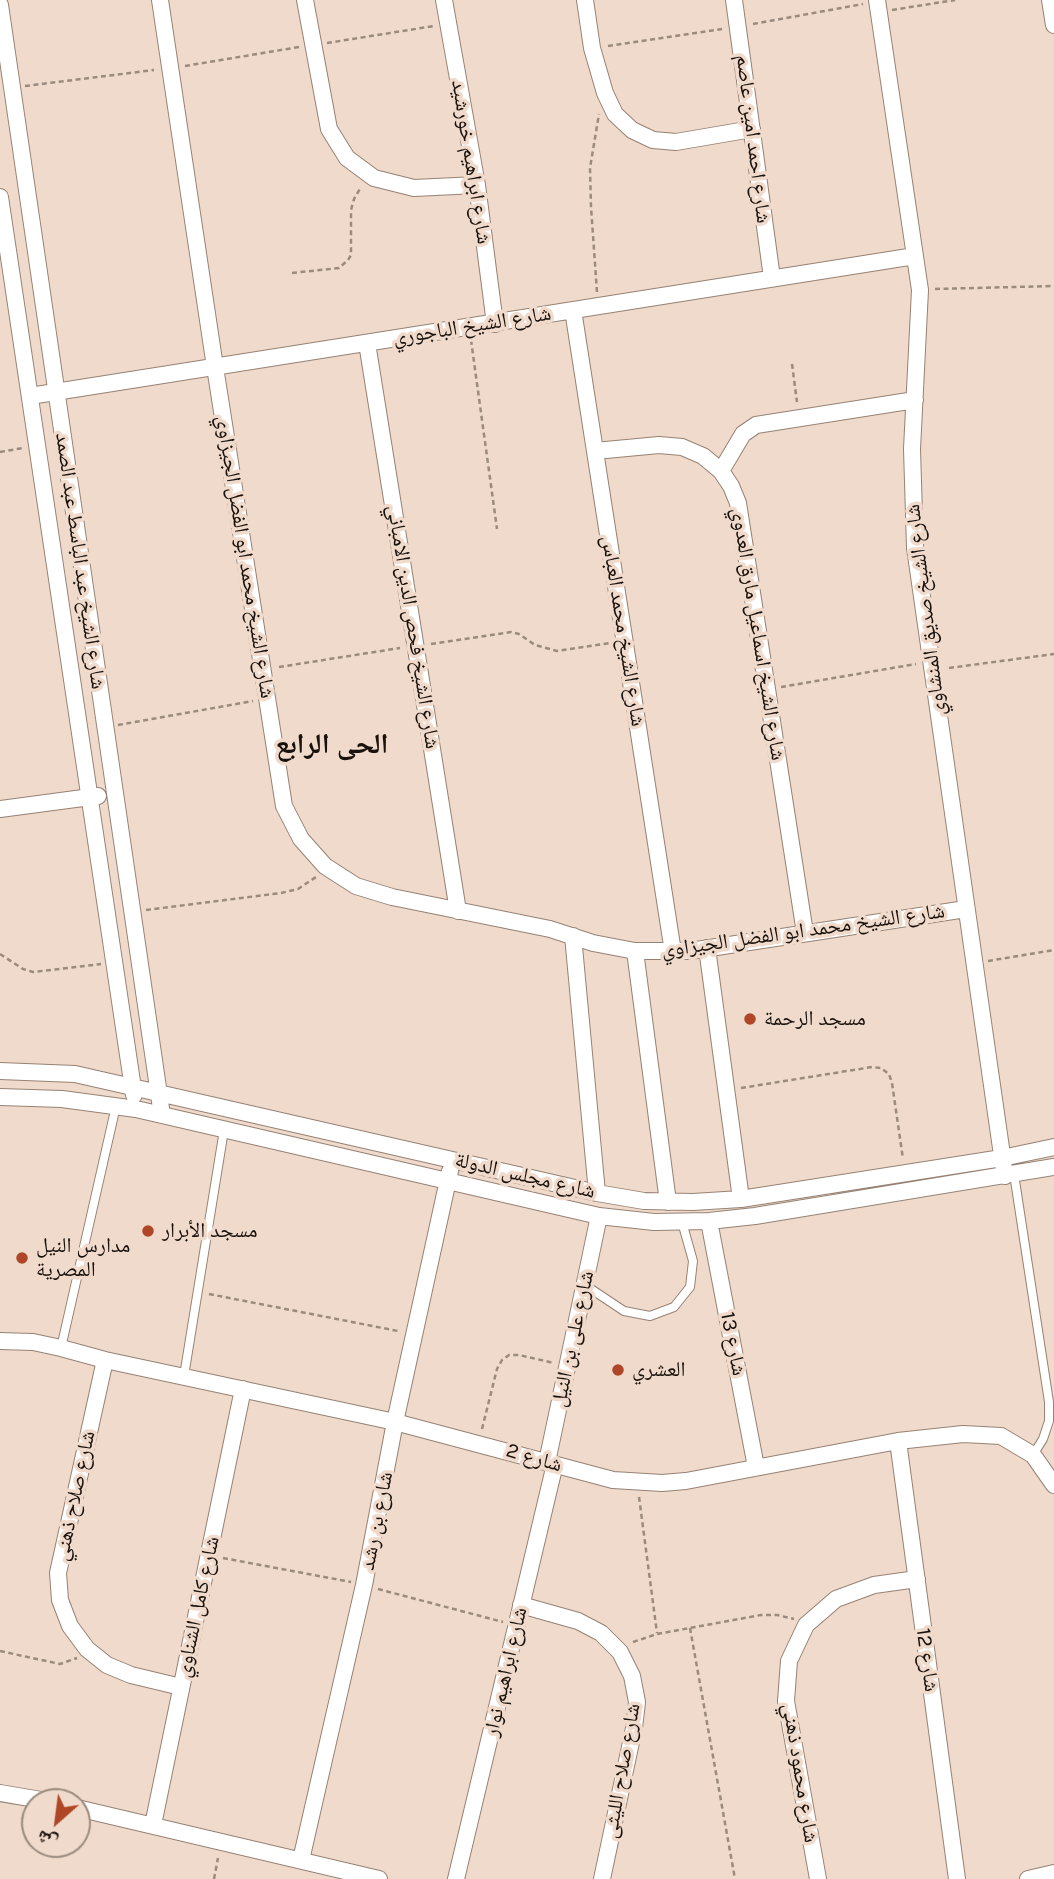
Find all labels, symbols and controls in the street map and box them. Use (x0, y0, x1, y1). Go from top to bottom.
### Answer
street label: شارع احمد امين عاصم (730, 53, 776, 225)
street label: شارع ابراهيم خورشيد (446, 78, 496, 246)
street label: شارع الشيخ الباجوري (391, 301, 553, 351)
street label: شارع الشيخ محمد ابو الفضل الجيزاوي (210, 414, 280, 700)
street label: شارع الشيخ عبد الباسط عبد الصمد (50, 431, 110, 691)
street label: شارع الشيخ فحص الدين الامباني (381, 503, 445, 751)
street label: شارع الشيخ صديق المنشاوي (900, 503, 952, 717)
street label: شارع الشيخ اسماعيل مارق العدوي (726, 506, 790, 762)
street label: شارع الشيخ محمد العباس (595, 534, 651, 728)
district label: الحى الرابع (276, 728, 388, 762)
street label: شارع الشيخ محمد ابو الفضل الجيزاوي (660, 899, 946, 963)
place label: مسجد الرحمة (764, 1006, 866, 1032)
marker: مسجد الرحمة (742, 1011, 758, 1027)
street label: شارع مجلس الدولة (452, 1148, 598, 1204)
place label: مسجد الأبرار (162, 1218, 258, 1244)
marker: مسجد الأبرار (140, 1223, 156, 1239)
place label: مدارس النيل المصرية (36, 1233, 130, 1283)
marker: مدارس النيل المصرية (14, 1250, 30, 1266)
street label: شارع على بن النيل (546, 1269, 600, 1409)
street label: شارع 13 (715, 1310, 751, 1378)
place label: العشري (632, 1357, 686, 1383)
marker: العشري (610, 1362, 626, 1378)
street label: شارع صلاح ذهني (49, 1429, 101, 1563)
street label: شارع 2 (503, 1438, 565, 1478)
street label: شارع بن رشد (355, 1470, 399, 1572)
street label: شارع كامل الشناوي (171, 1534, 225, 1680)
street label: شارع ابراهيم نوار (479, 1605, 533, 1739)
street label: شارع 12 (910, 1627, 944, 1693)
street label: شارع صلاح الليثى (598, 1701, 646, 1841)
street label: شارع محمود ذهني (777, 1702, 823, 1844)
north arrow (21, 1788, 91, 1858)
text: ش (33, 1825, 61, 1854)

